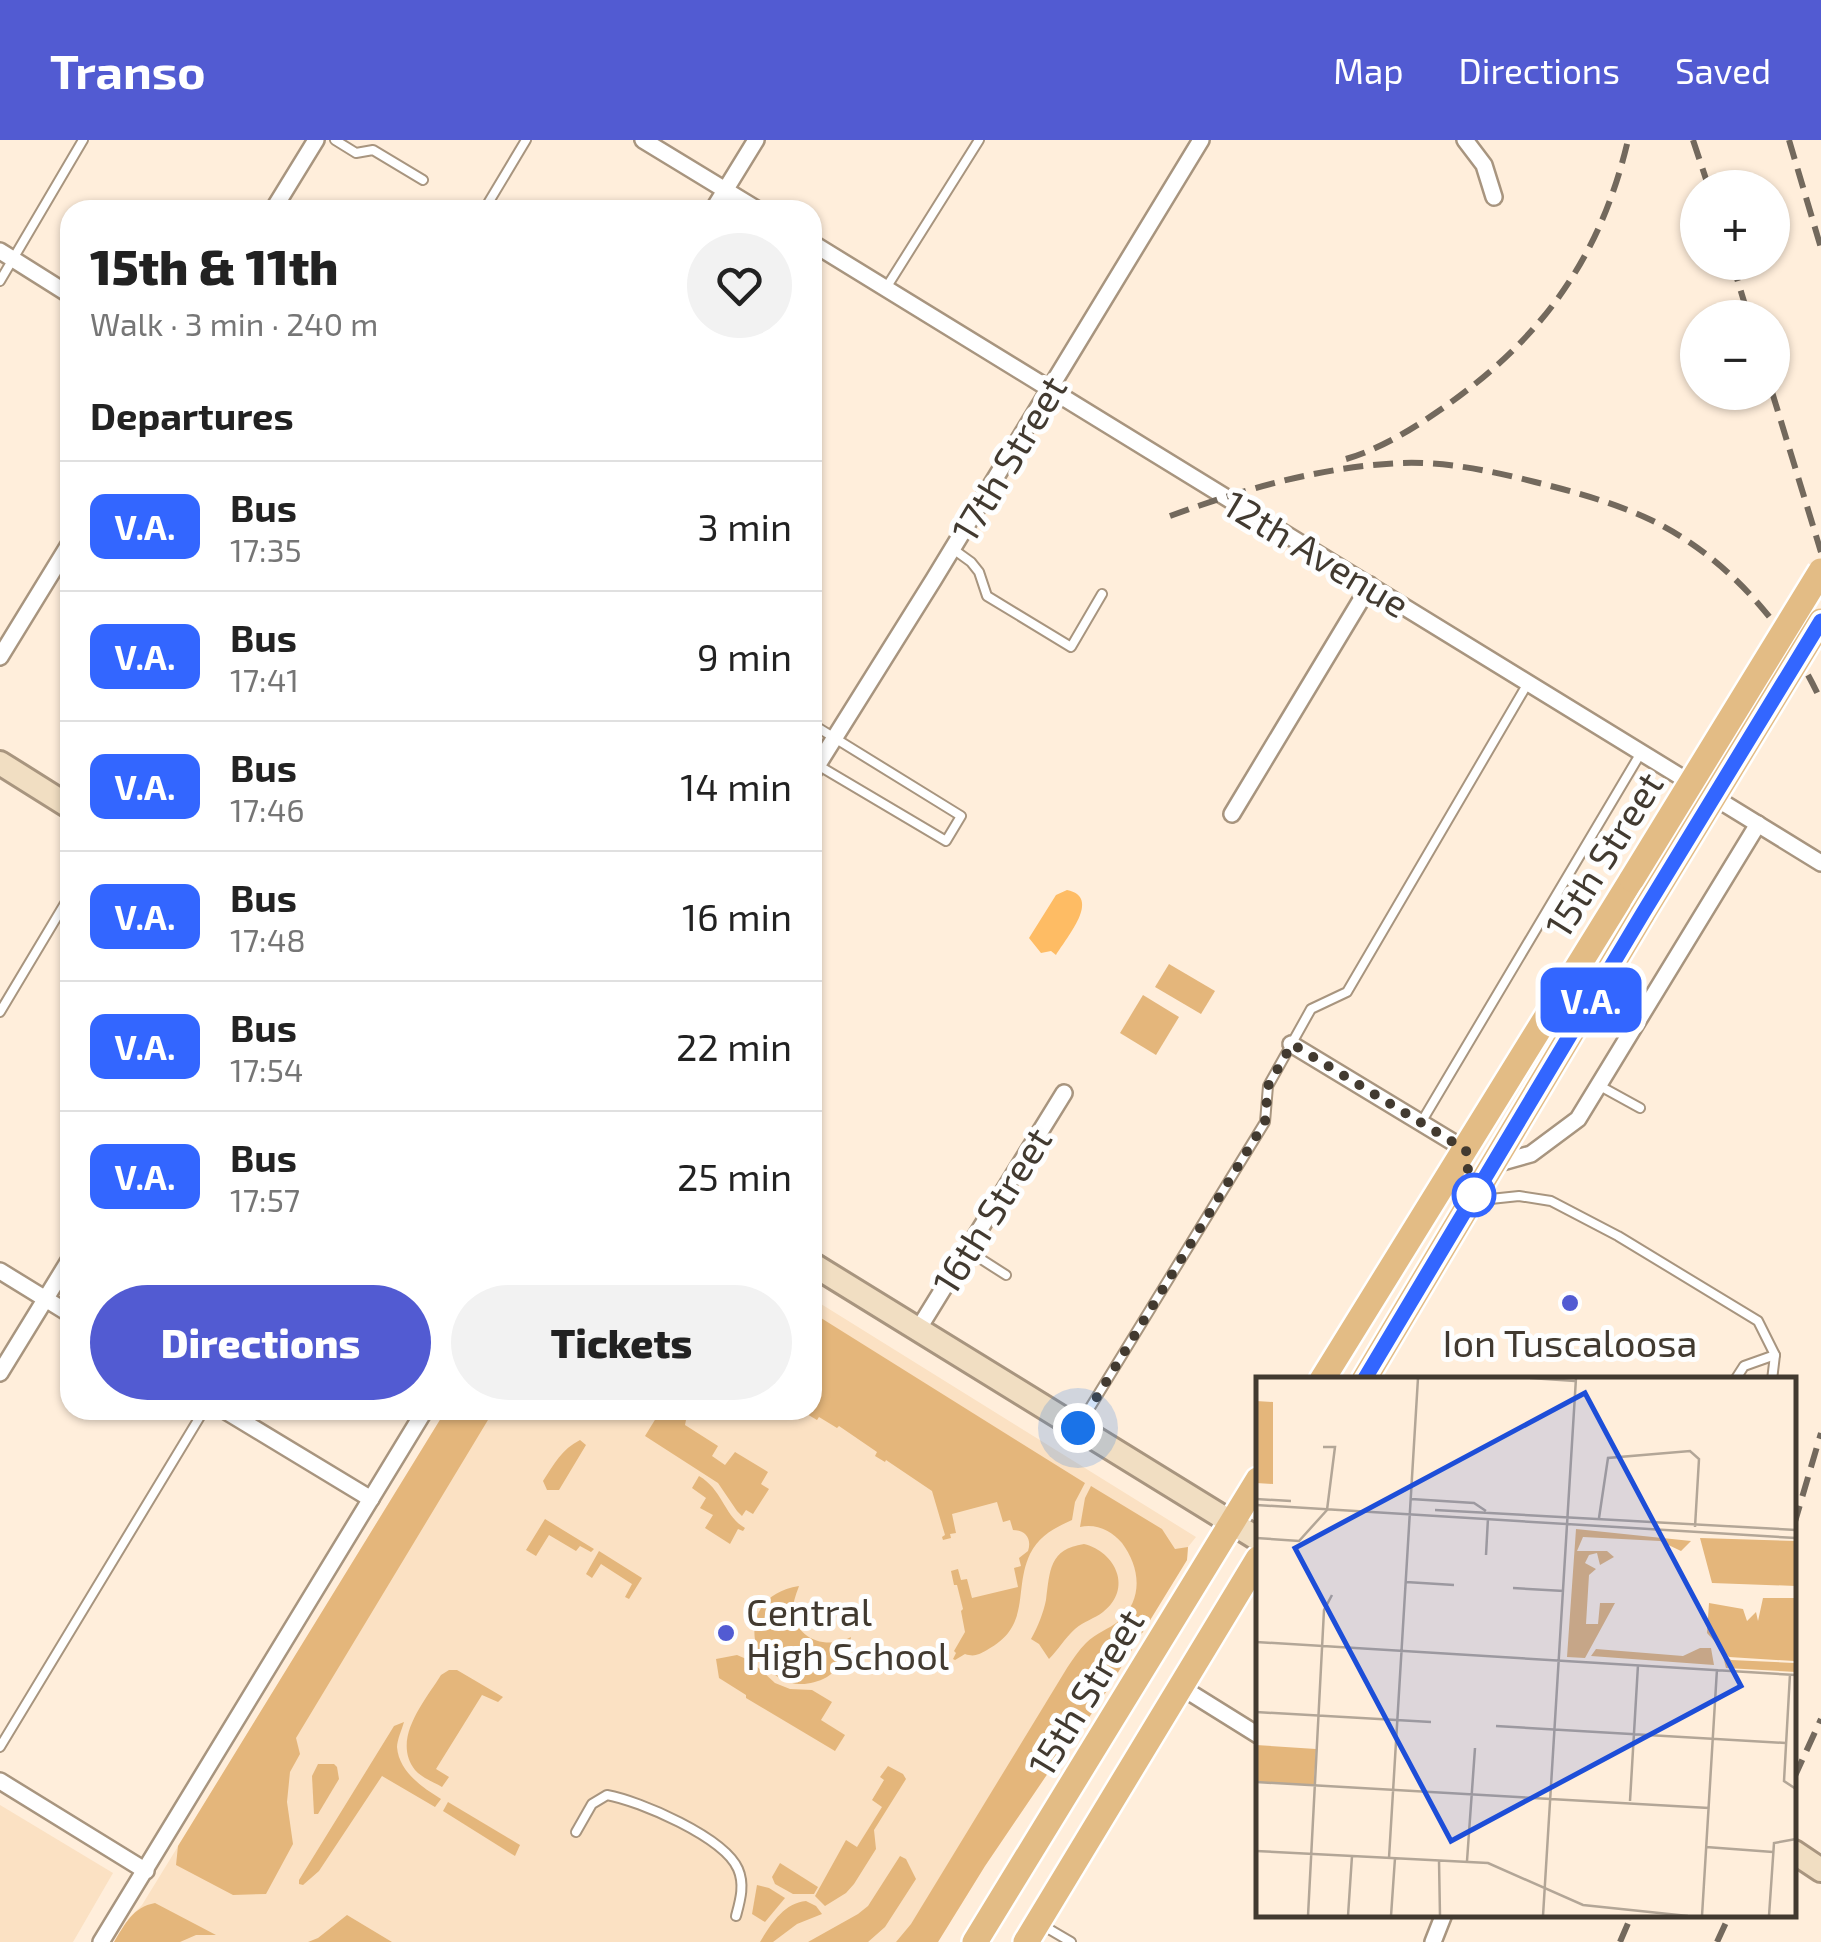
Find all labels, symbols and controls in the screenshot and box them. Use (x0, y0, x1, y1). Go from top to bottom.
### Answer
text: Transo (50, 41, 206, 99)
text: Map (1333, 49, 1404, 91)
text: Directions (1459, 49, 1620, 91)
text: Saved (1675, 49, 1771, 91)
map controls (1680, 170, 1790, 410)
button: + (1680, 170, 1790, 280)
button: heart (687, 233, 792, 338)
text: 15th & 11th (90, 237, 339, 295)
button: − (1680, 300, 1790, 410)
text: Walk · 3 min · 240 m (90, 304, 378, 342)
street label: 17th Street (941, 367, 1075, 549)
text: Departures (90, 392, 294, 438)
street label: 12th Avenue (1216, 480, 1418, 626)
text: Bus (230, 484, 297, 530)
text: 3 min (698, 503, 792, 549)
text: V.A. (115, 505, 175, 547)
text: 17:35 (230, 530, 302, 568)
text: Bus (230, 614, 297, 660)
text: 9 min (697, 633, 792, 679)
text: V.A. (115, 635, 175, 677)
text: 17:41 (230, 660, 299, 698)
text: Bus (230, 744, 297, 790)
text: 14 min (680, 763, 792, 809)
street label: 15th Street (1534, 763, 1672, 945)
text: V.A. (115, 765, 175, 807)
text: 17:46 (230, 790, 305, 828)
text: Bus (230, 874, 297, 920)
text: 16 min (682, 893, 792, 939)
text: V.A. (115, 895, 175, 937)
text: 17:48 (230, 920, 306, 958)
line badge: V.A. (1521, 968, 1661, 1032)
text: V.A. (1561, 979, 1621, 1021)
text: Bus (230, 1004, 297, 1050)
text: 22 min (676, 1023, 792, 1069)
text: V.A. (115, 1025, 175, 1067)
text: 17:54 (230, 1050, 304, 1088)
street label: 16th Street (922, 1118, 1060, 1302)
text: Bus (230, 1134, 297, 1180)
text: 25 min (677, 1153, 792, 1199)
text: V.A. (115, 1155, 175, 1197)
unlabelled marker (1453, 1174, 1495, 1216)
text: 17:57 (230, 1180, 300, 1218)
button: Directions (90, 1285, 431, 1400)
button: Tickets (451, 1285, 792, 1400)
marker: Ion Tuscaloosa (1559, 1292, 1581, 1314)
place label: Ion Tuscaloosa (1443, 1319, 1697, 1365)
inset map (1256, 1377, 1796, 1917)
your location (1053, 1403, 1103, 1453)
place label: Central High School (746, 1588, 949, 1678)
street label: 15th Street (1017, 1600, 1153, 1784)
marker: Central High School (715, 1622, 737, 1644)

